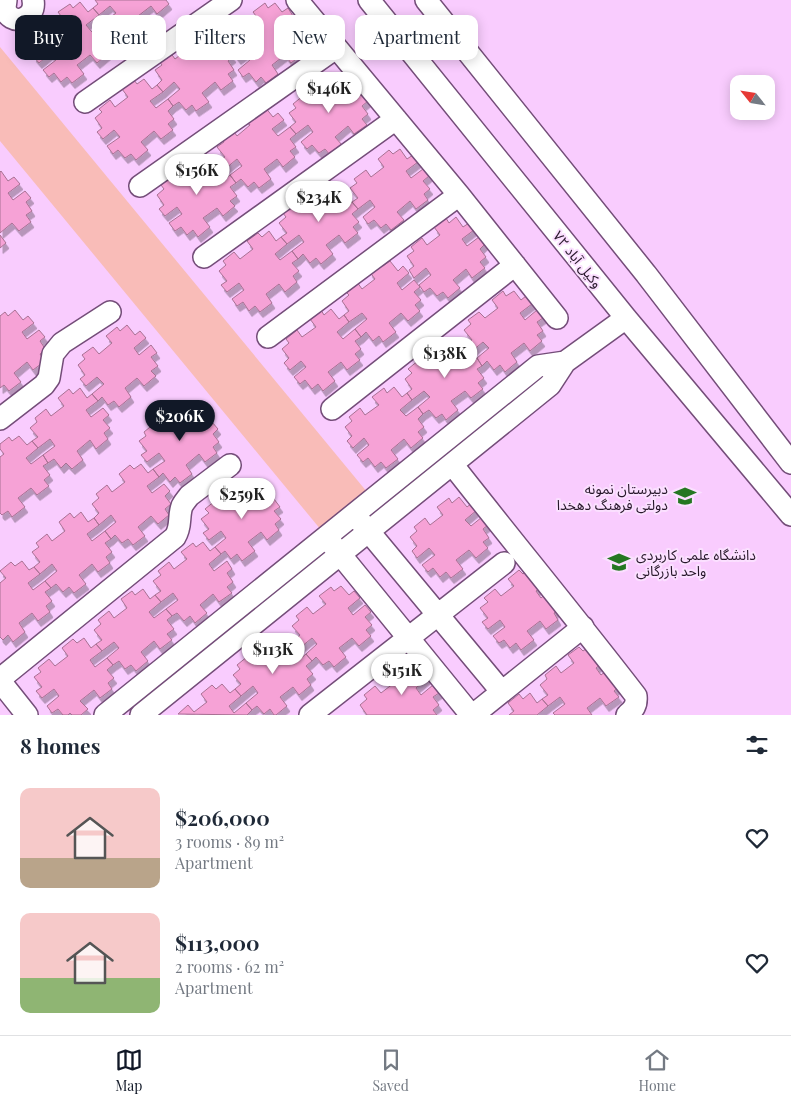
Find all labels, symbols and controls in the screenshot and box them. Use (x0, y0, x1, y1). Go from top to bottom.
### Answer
chip: Buy (15, 15, 82, 60)
chip: Rent (92, 15, 166, 60)
chip: Filters (176, 15, 264, 60)
chip: New (274, 15, 345, 60)
chip: Apartment (355, 15, 478, 60)
pin: $146K (294, 72, 364, 114)
north arrow (730, 75, 775, 120)
map controls (730, 75, 775, 120)
text: $146K (307, 77, 351, 98)
pin: $156K (162, 154, 232, 196)
text: $156K (176, 159, 218, 180)
pin: $234K (284, 180, 354, 223)
text: $234K (296, 186, 342, 207)
street label: ۷۲ وکیل آباد (549, 226, 607, 292)
pin: $138K (410, 336, 480, 379)
text: $138K (423, 342, 467, 363)
pin: $206K (145, 400, 215, 442)
text: $206K (156, 405, 204, 426)
pin: $259K (207, 478, 277, 520)
place label: دبیرستان نمونه دولتی فرهنگ دهخدا (557, 479, 668, 514)
text: $259K (219, 483, 265, 504)
school or university icon: دبیرستان نمونه دولتی فرهنگ دهخدا (672, 483, 698, 509)
place label: دانشگاه علمی کاربردی واحد بازرگانی (636, 545, 756, 580)
school or university icon: دانشگاه علمی کاربردی واحد بازرگانی (606, 549, 632, 575)
pin: $113K (238, 632, 308, 675)
text: $113K (253, 638, 293, 659)
pin: $151K (367, 654, 437, 696)
text: $151K (382, 659, 422, 680)
text: 8 homes (20, 731, 100, 759)
icon: filters (743, 731, 771, 759)
text: $206,000 (175, 803, 270, 831)
icon: home (60, 808, 120, 868)
icon: heart (743, 824, 771, 852)
text: 3 rooms · 89 m² (175, 831, 284, 852)
text: Apartment (175, 852, 253, 873)
text: $113,000 (175, 928, 260, 956)
icon: home (60, 933, 120, 993)
icon: heart (743, 949, 771, 977)
text: 2 rooms · 62 m² (175, 956, 284, 977)
text: Apartment (175, 977, 253, 998)
tab: Map (115, 1046, 143, 1095)
tab: Saved (373, 1046, 409, 1095)
tab: Home (639, 1046, 676, 1095)

